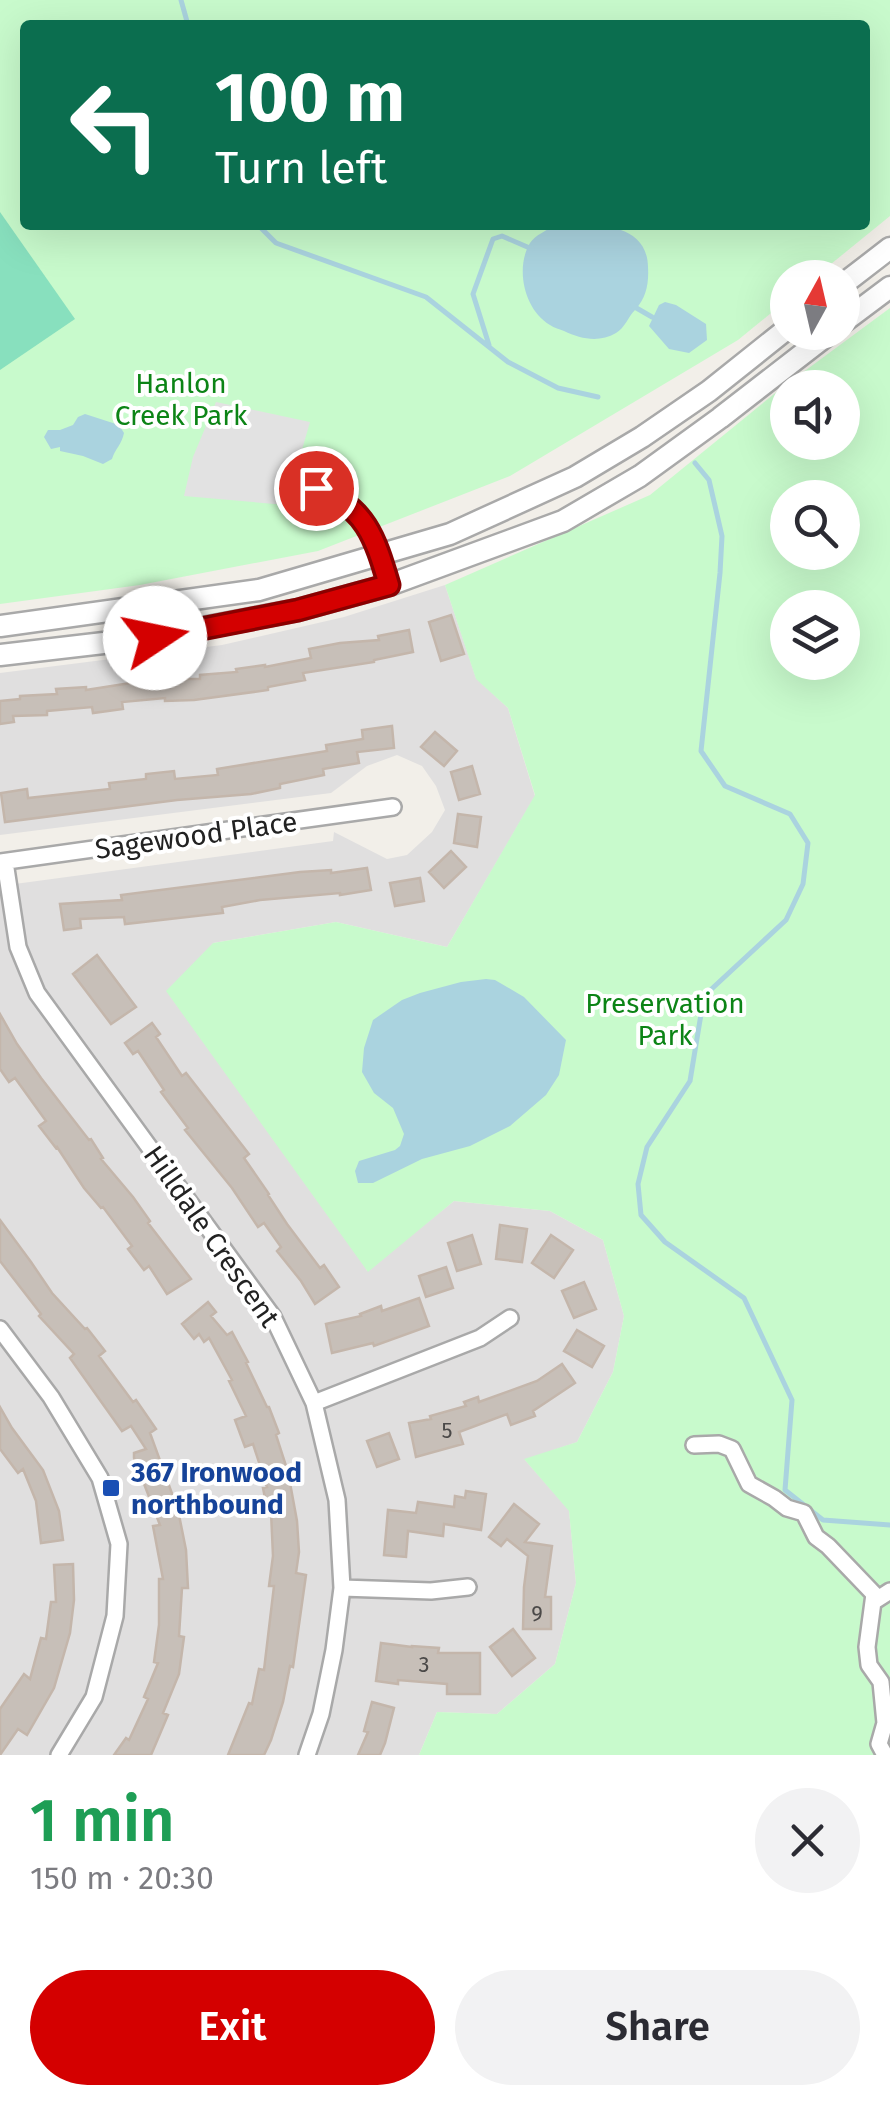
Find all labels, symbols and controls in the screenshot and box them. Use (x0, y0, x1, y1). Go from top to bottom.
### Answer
text: 100 m (215, 56, 405, 140)
icon: left (50, 60, 180, 190)
text: Turn left (215, 141, 387, 195)
north arrow (770, 260, 860, 350)
map controls (770, 260, 860, 680)
park label: Hanlon Creek Park (115, 367, 248, 432)
button: sound (770, 370, 860, 460)
pin (274, 446, 359, 531)
icon: arrive (289, 461, 344, 516)
button: search (770, 480, 860, 570)
position arrow (103, 586, 207, 690)
button: layers (770, 590, 860, 680)
street label: Sagewood Place (93, 805, 299, 866)
park label: Preservation Park (585, 987, 745, 1052)
street label: Hilldale Crescent (137, 1139, 287, 1334)
house number: 5 (441, 1417, 453, 1444)
place label: 367 Ironwood northbound (130, 1456, 302, 1521)
marker: 367 Ironwood northbound (100, 1477, 122, 1499)
house number: 9 (531, 1600, 543, 1627)
house number: 3 (419, 1651, 429, 1678)
text: 1 min (30, 1785, 175, 1857)
button: close (755, 1788, 860, 1893)
text: 150 m · 20:30 (30, 1859, 214, 1897)
button: Exit (30, 1970, 435, 2085)
button: Share (455, 1970, 860, 2085)

